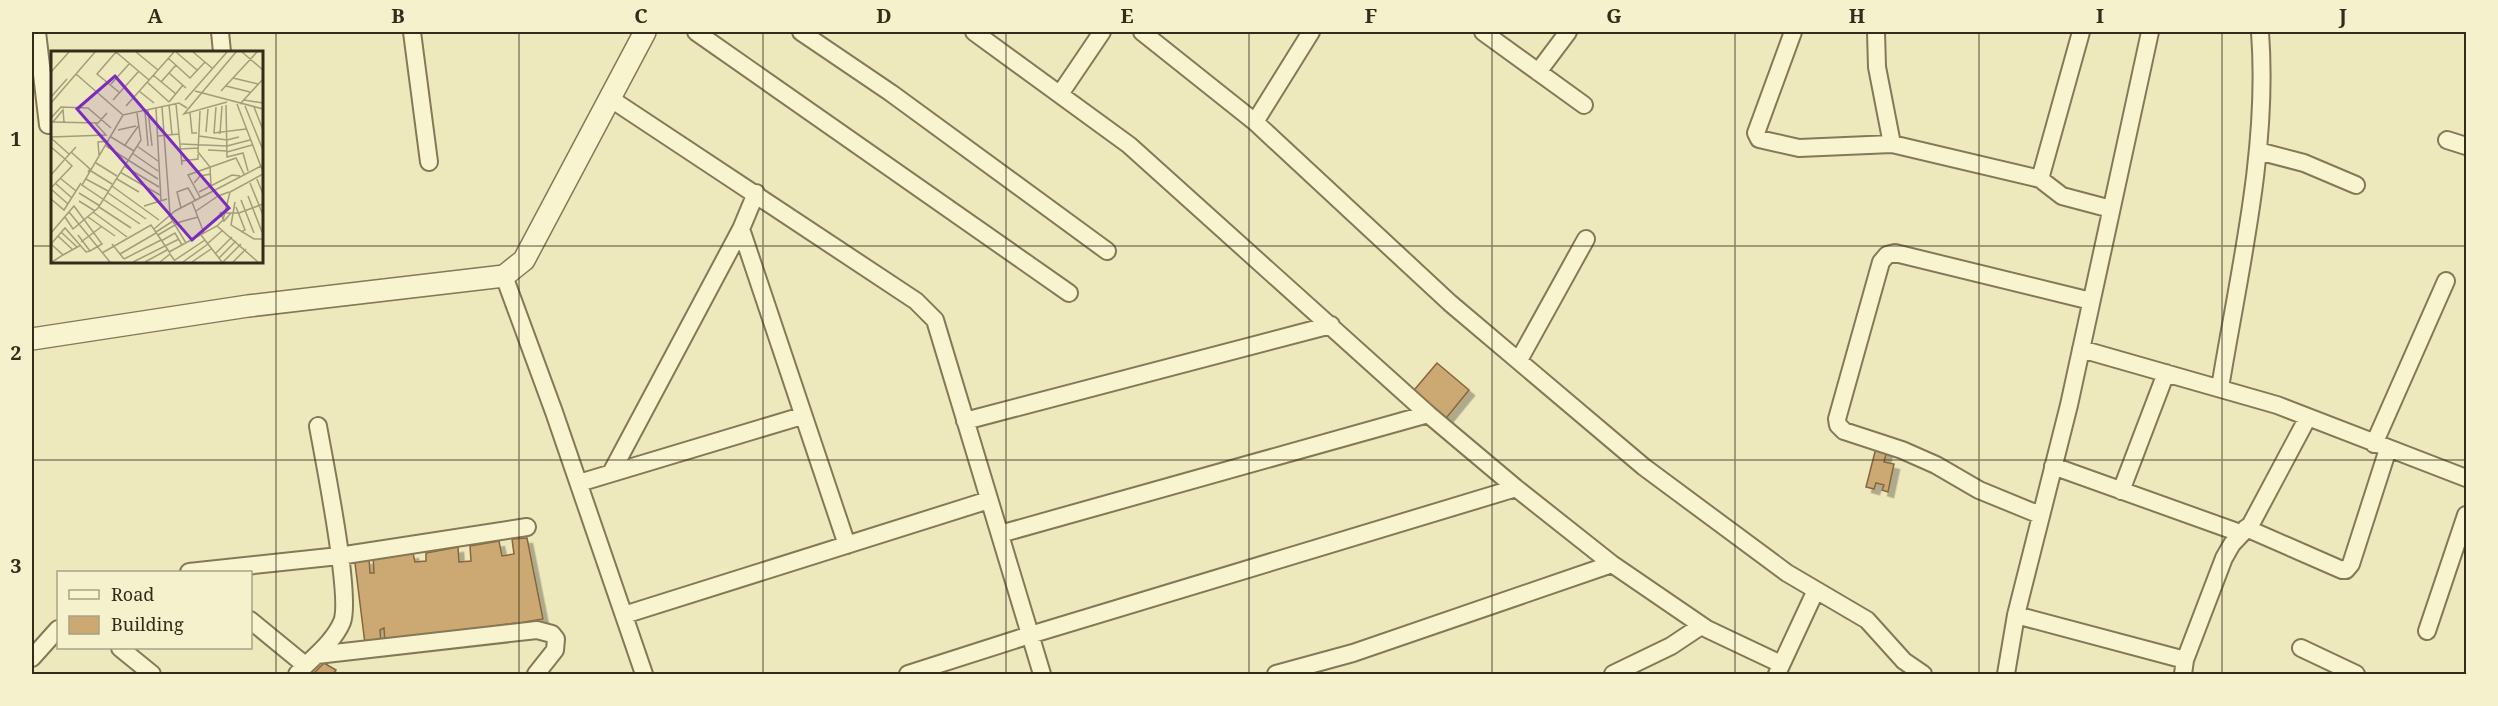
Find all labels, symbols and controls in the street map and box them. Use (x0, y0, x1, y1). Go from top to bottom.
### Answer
text: A (147, 2, 163, 29)
text: B (391, 2, 405, 29)
text: C (634, 2, 648, 29)
text: D (876, 2, 892, 29)
text: E (1120, 2, 1134, 29)
text: F (1365, 2, 1377, 29)
text: G (1606, 2, 1622, 29)
text: H (1849, 2, 1865, 29)
text: I (2096, 2, 2104, 29)
text: J (2338, 2, 2347, 29)
inset map (51, 51, 262, 262)
text: 1 (10, 125, 22, 152)
text: 2 (10, 339, 22, 366)
text: 3 (10, 552, 22, 579)
legend (57, 571, 252, 649)
text: Road (111, 582, 154, 606)
text: Building (111, 612, 184, 636)

